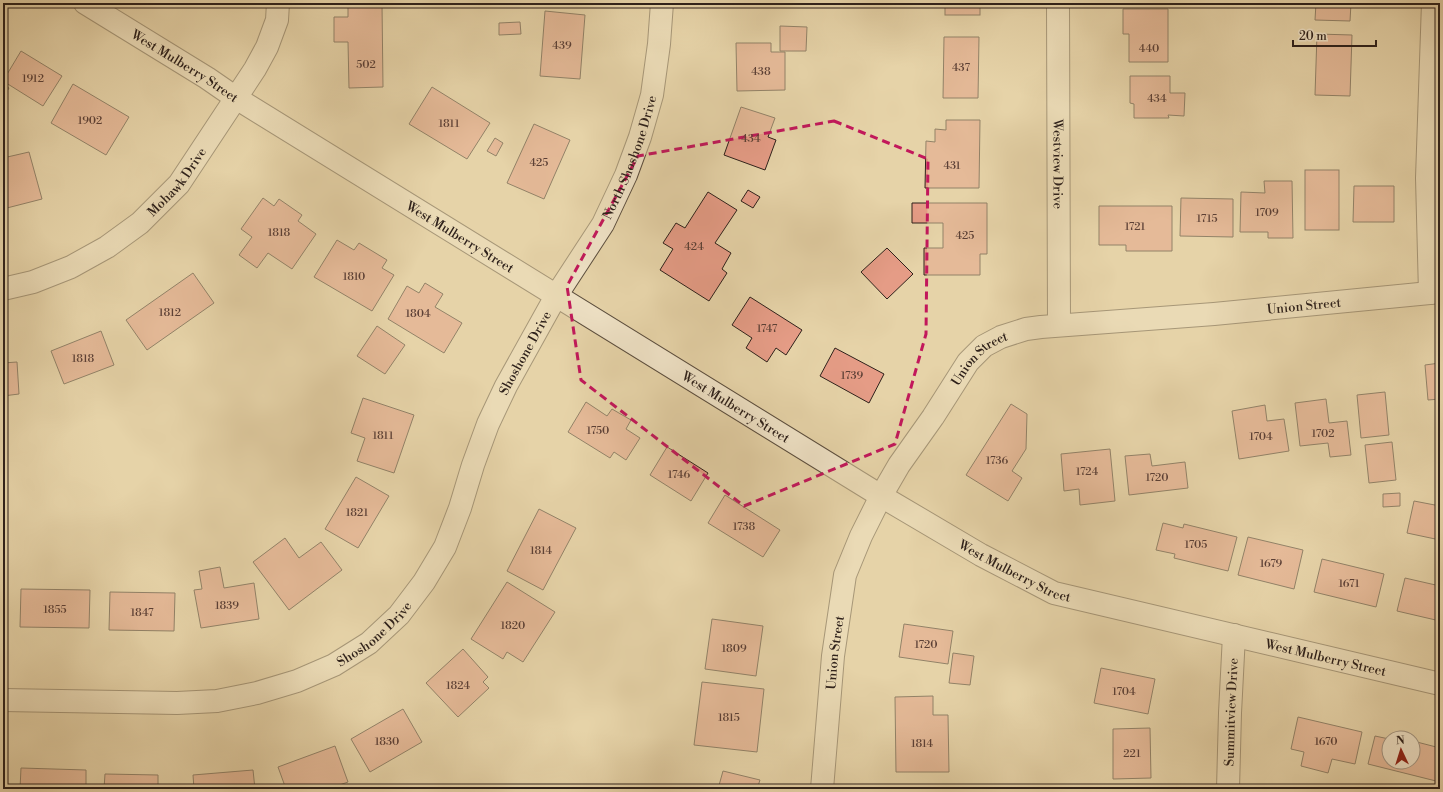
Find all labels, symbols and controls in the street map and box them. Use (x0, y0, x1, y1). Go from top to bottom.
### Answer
scale bar (1293, 22, 1376, 48)
street label: West Mulberry Street (127, 26, 241, 106)
text: 20 m (1299, 29, 1327, 44)
house number: 439 (552, 39, 572, 53)
house number: 440 (1139, 42, 1159, 56)
house number: 502 (356, 58, 376, 72)
house number: 437 (952, 61, 970, 75)
house number: 438 (751, 65, 771, 79)
house number: 1912 (22, 72, 44, 86)
house number: 434 (1147, 92, 1167, 106)
street label: North Shoshone Drive (599, 93, 661, 222)
house number: 1902 (78, 114, 102, 128)
house number: 1811 (439, 117, 460, 131)
street label: Westview Drive (1049, 118, 1066, 209)
house number: 434 (741, 132, 761, 146)
street label: Mohawk Drive (144, 144, 210, 220)
house number: 425 (530, 156, 548, 170)
house number: 431 (943, 159, 961, 173)
street label: West Mulberry Street (402, 197, 517, 277)
house number: 1709 (1255, 206, 1279, 220)
house number: 1715 (1197, 212, 1217, 226)
house number: 1721 (1125, 220, 1146, 234)
house number: 1818 (268, 226, 290, 240)
house number: 425 (956, 229, 974, 243)
house number: 424 (684, 240, 704, 254)
house number: 1810 (343, 270, 365, 284)
street label: Union Street (1266, 295, 1342, 318)
house number: 1812 (159, 306, 181, 320)
house number: 1804 (405, 307, 431, 321)
street label: Shoshone Drive (496, 308, 555, 398)
house number: 1747 (757, 322, 778, 336)
street label: Union Street (948, 328, 1010, 389)
house number: 1818 (72, 352, 94, 366)
street label: West Mulberry Street (678, 368, 793, 447)
house number: 1739 (841, 369, 864, 383)
house number: 1750 (587, 424, 609, 438)
house number: 1702 (1312, 427, 1334, 441)
house number: 1811 (373, 429, 394, 443)
house number: 1704 (1249, 430, 1273, 444)
house number: 1736 (986, 454, 1009, 468)
house number: 1724 (1076, 465, 1099, 479)
house number: 1746 (668, 468, 690, 482)
house number: 1720 (1145, 471, 1169, 485)
house number: 1821 (346, 506, 368, 520)
house number: 1738 (733, 520, 755, 534)
street label: West Mulberry Street (955, 536, 1073, 606)
house number: 1705 (1185, 538, 1207, 552)
house number: 1814 (530, 544, 552, 558)
house number: 1679 (1260, 557, 1283, 571)
house number: 1671 (1338, 577, 1360, 591)
street label: Shoshone Drive (334, 598, 416, 670)
house number: 1839 (215, 599, 239, 613)
house number: 1855 (43, 603, 67, 617)
house number: 1847 (130, 606, 154, 620)
street label: Union Street (823, 614, 848, 690)
house number: 1820 (501, 619, 525, 633)
street label: West Mulberry Street (1263, 636, 1388, 680)
house number: 1720 (914, 638, 938, 652)
house number: 1809 (721, 642, 747, 656)
street label: Summitview Drive (1222, 657, 1242, 767)
house number: 1824 (446, 679, 471, 693)
house number: 1704 (1112, 685, 1136, 699)
house number: 1815 (718, 711, 740, 725)
north arrow (1381, 730, 1421, 770)
text: N (1396, 734, 1405, 748)
house number: 1830 (375, 735, 399, 749)
house number: 1670 (1314, 735, 1338, 749)
house number: 1814 (911, 737, 933, 751)
house number: 221 (1123, 747, 1141, 761)

